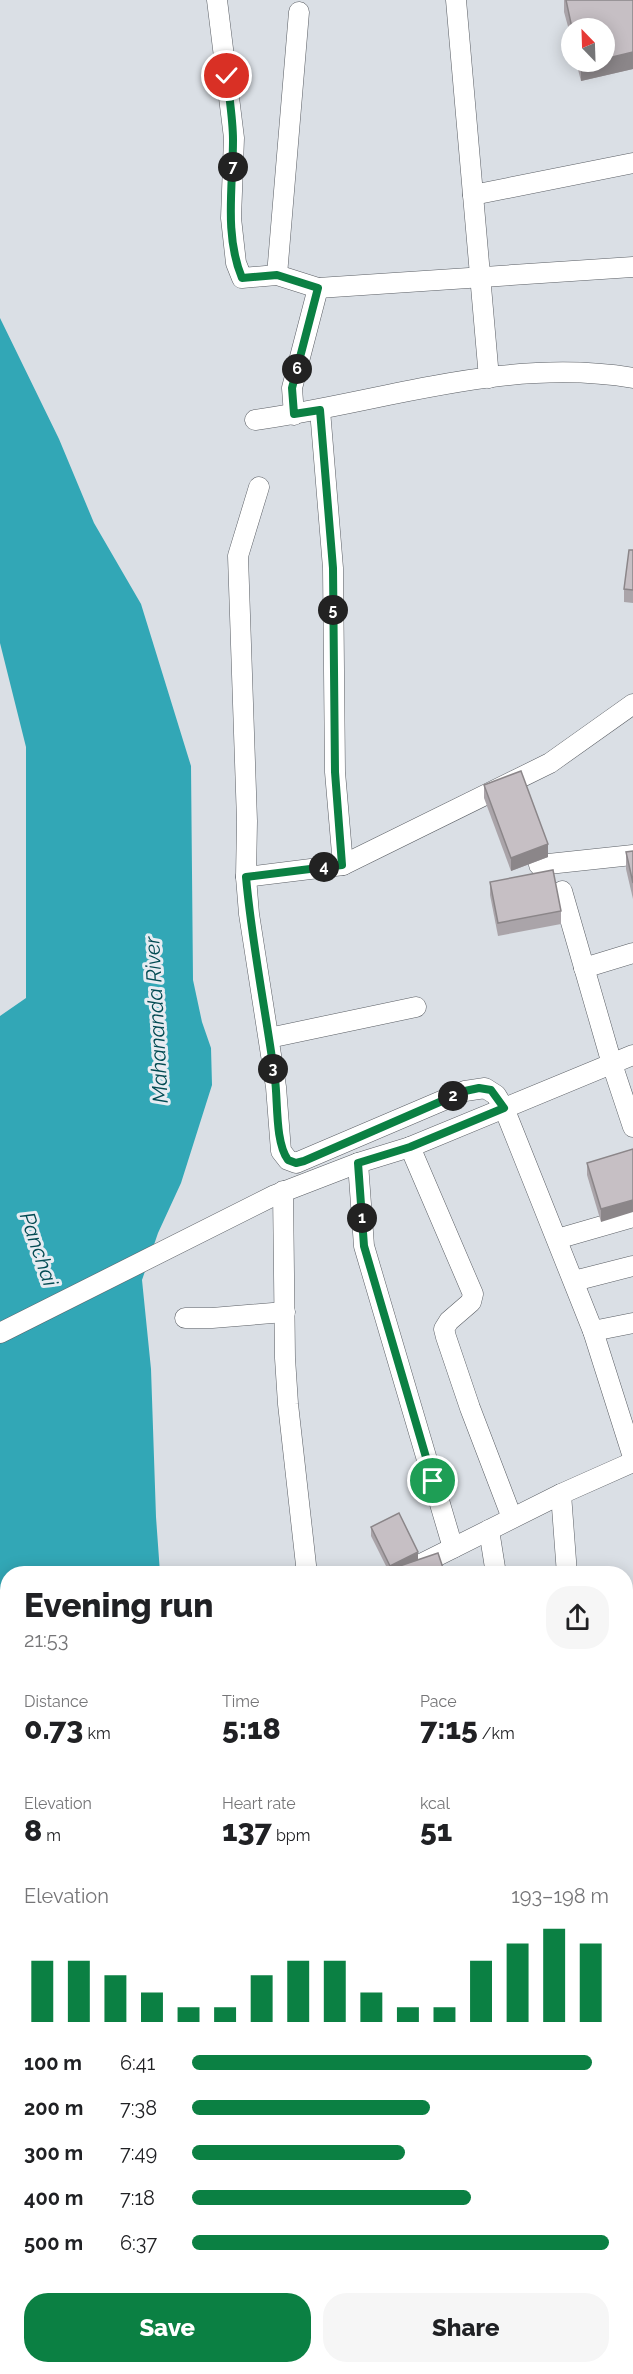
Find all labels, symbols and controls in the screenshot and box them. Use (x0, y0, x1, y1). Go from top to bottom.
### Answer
north arrow (561, 18, 615, 72)
map controls (561, 18, 615, 72)
pin (201, 50, 252, 101)
icon: check (210, 59, 243, 92)
pin: 7 (218, 152, 248, 182)
text: 7 (229, 157, 237, 176)
pin: 6 (282, 354, 312, 384)
text: 6 (292, 359, 302, 378)
pin: 5 (318, 595, 348, 625)
text: 5 (329, 600, 337, 619)
pin: 4 (309, 852, 339, 882)
text: 4 (319, 857, 329, 876)
water label: Mahananda River (139, 935, 173, 1104)
pin: 3 (258, 1054, 288, 1084)
text: 3 (269, 1059, 277, 1078)
pin: 2 (438, 1081, 468, 1111)
text: 2 (448, 1086, 458, 1105)
pin: 1 (347, 1203, 377, 1233)
text: 1 (358, 1208, 366, 1227)
water label: Panchai (15, 1209, 63, 1290)
pin (407, 1455, 458, 1506)
icon: arrive (416, 1464, 449, 1497)
text: Evening run (24, 1586, 214, 1625)
button: share (546, 1586, 609, 1649)
text: 21:53 (24, 1628, 68, 1652)
text: Distance (24, 1692, 88, 1711)
text: Time (222, 1692, 259, 1711)
text: Pace (420, 1692, 457, 1711)
text: 0.73 (24, 1711, 83, 1746)
text: 5:18 (222, 1711, 281, 1746)
text: 7:15 (420, 1711, 478, 1746)
text: km (83, 1724, 111, 1743)
text: /km (478, 1724, 515, 1743)
text: Elevation (24, 1794, 92, 1813)
text: Heart rate (222, 1794, 296, 1813)
text: kcal (420, 1794, 450, 1813)
text: 8 (24, 1813, 42, 1848)
text: 137 (222, 1813, 272, 1848)
text: 51 (420, 1813, 452, 1848)
text: m (42, 1826, 61, 1845)
text: bpm (272, 1826, 310, 1845)
text: Elevation (24, 1884, 109, 1908)
text: 193–198 m (511, 1884, 609, 1908)
text: 100 m (24, 2051, 82, 2075)
text: 6:41 (120, 2051, 155, 2075)
text: 200 m (24, 2096, 83, 2120)
text: 7:38 (120, 2096, 157, 2120)
text: 300 m (24, 2141, 83, 2165)
text: 7:49 (120, 2141, 157, 2165)
text: 400 m (24, 2186, 83, 2210)
text: 7:18 (120, 2186, 155, 2210)
text: 500 m (24, 2231, 83, 2255)
text: 6:37 (120, 2231, 157, 2255)
button: Save (24, 2293, 311, 2362)
button: Share (323, 2293, 609, 2362)

